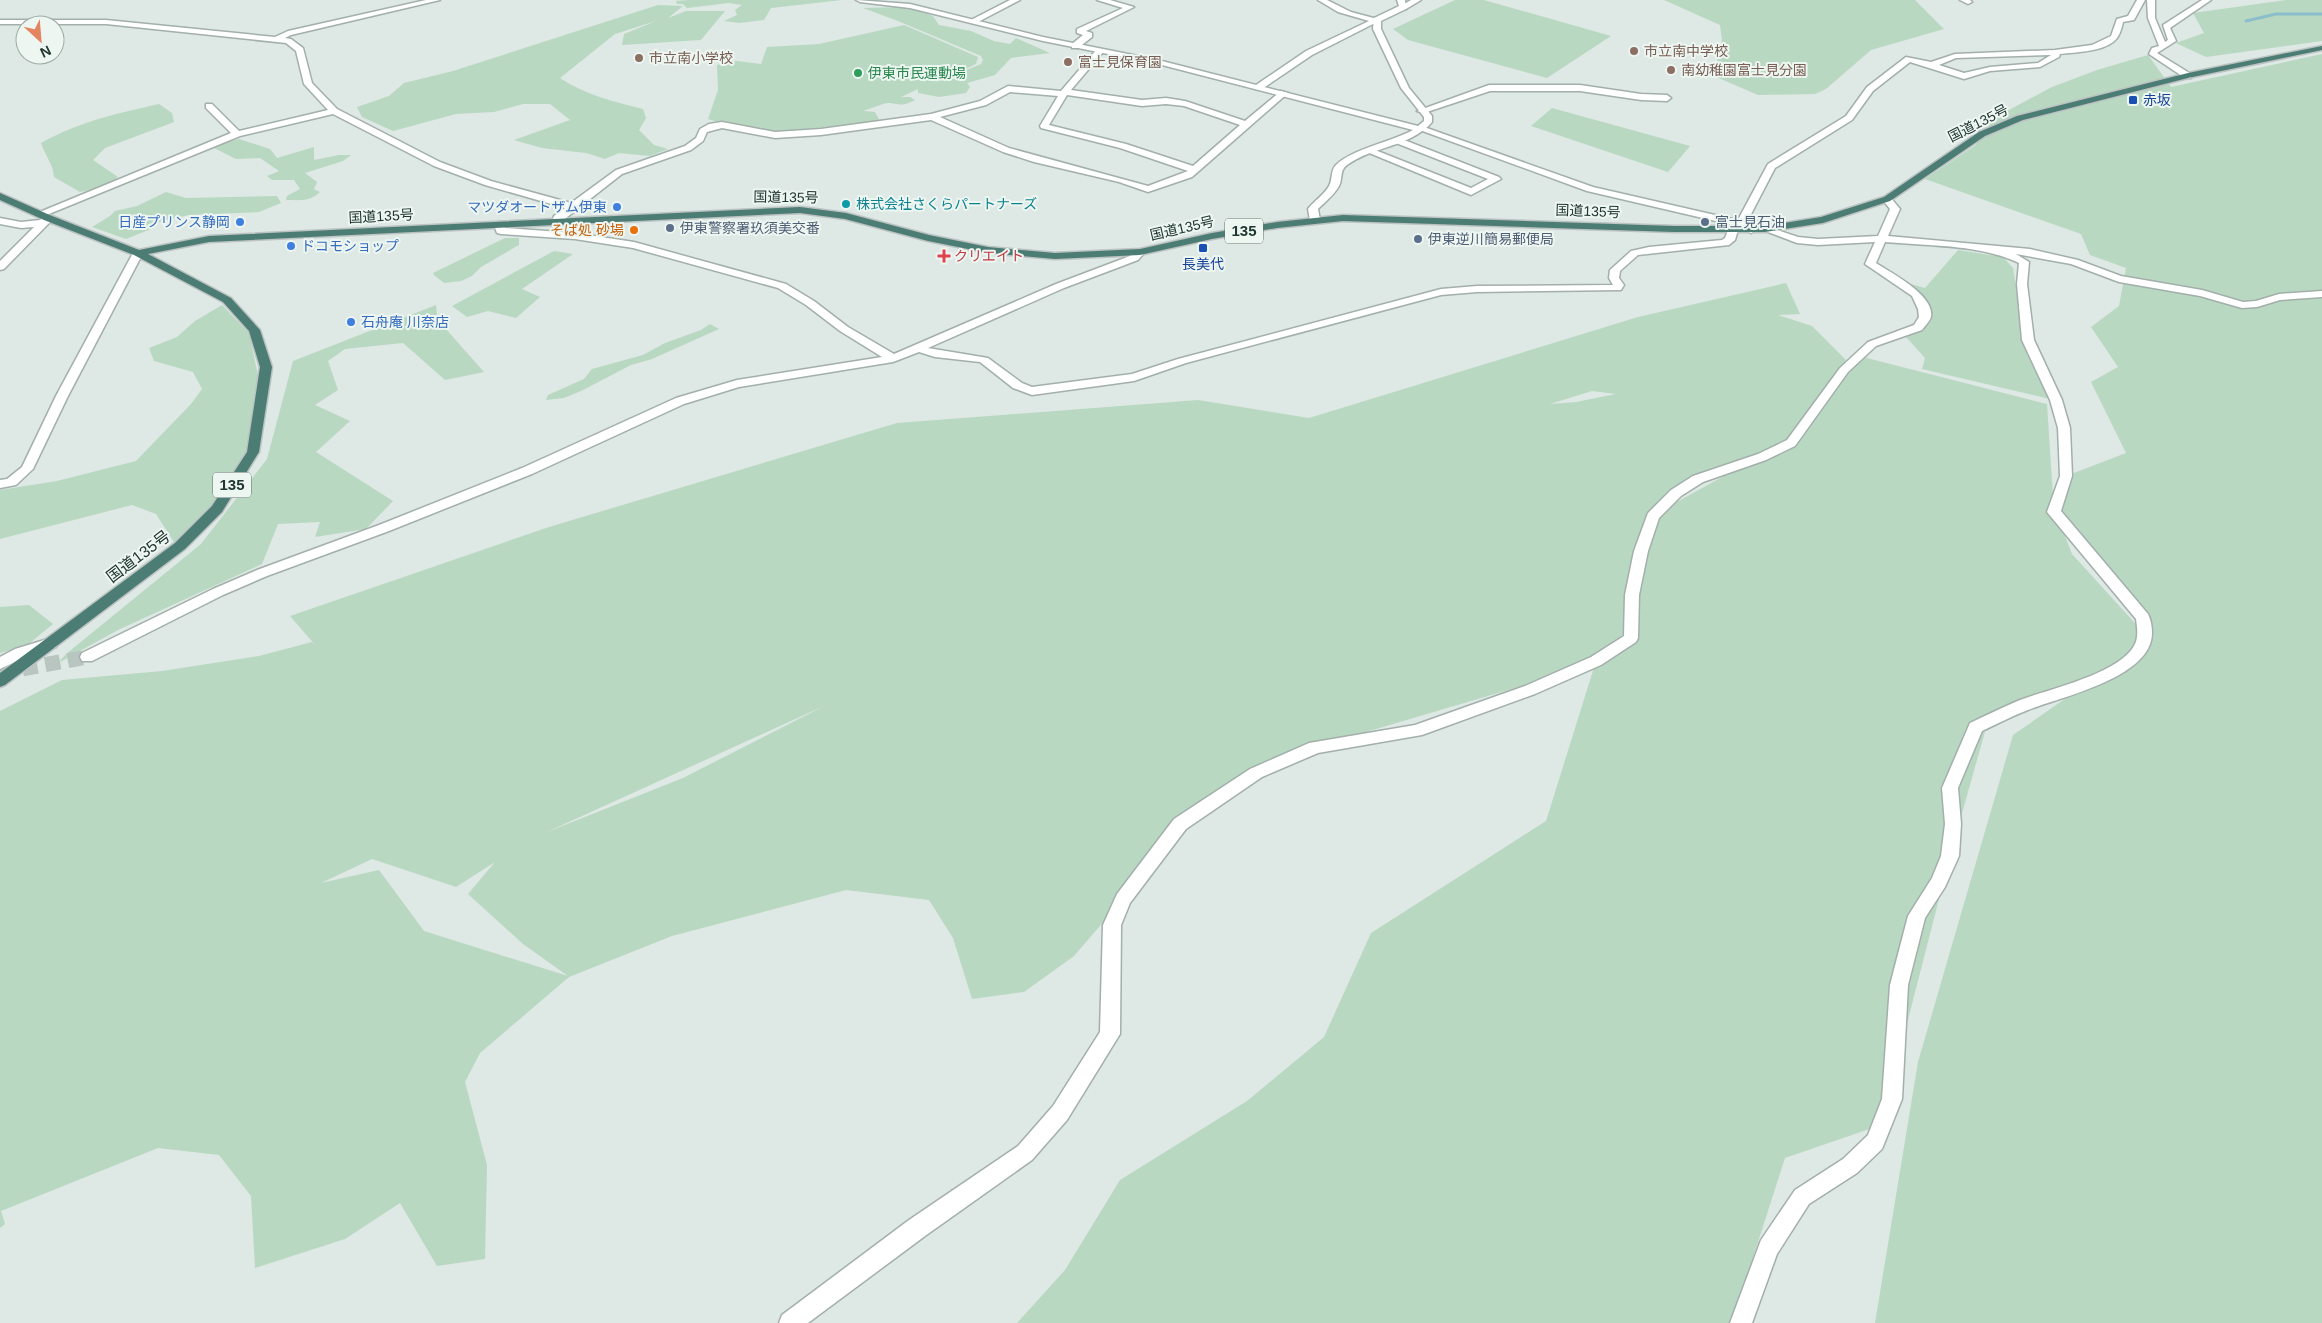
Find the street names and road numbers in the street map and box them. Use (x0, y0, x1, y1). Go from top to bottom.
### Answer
street label: 国道135号 (1945, 101, 2011, 145)
street label: 国道135号 (753, 188, 819, 206)
street label: 国道135号 (1555, 202, 1621, 220)
street label: 国道135号 (348, 206, 414, 226)
street label: 国道135号 (1148, 213, 1216, 243)
road number: 135 (1225, 218, 1263, 244)
road number: 135 (213, 472, 251, 498)
street label: 国道135号 (103, 527, 173, 586)

